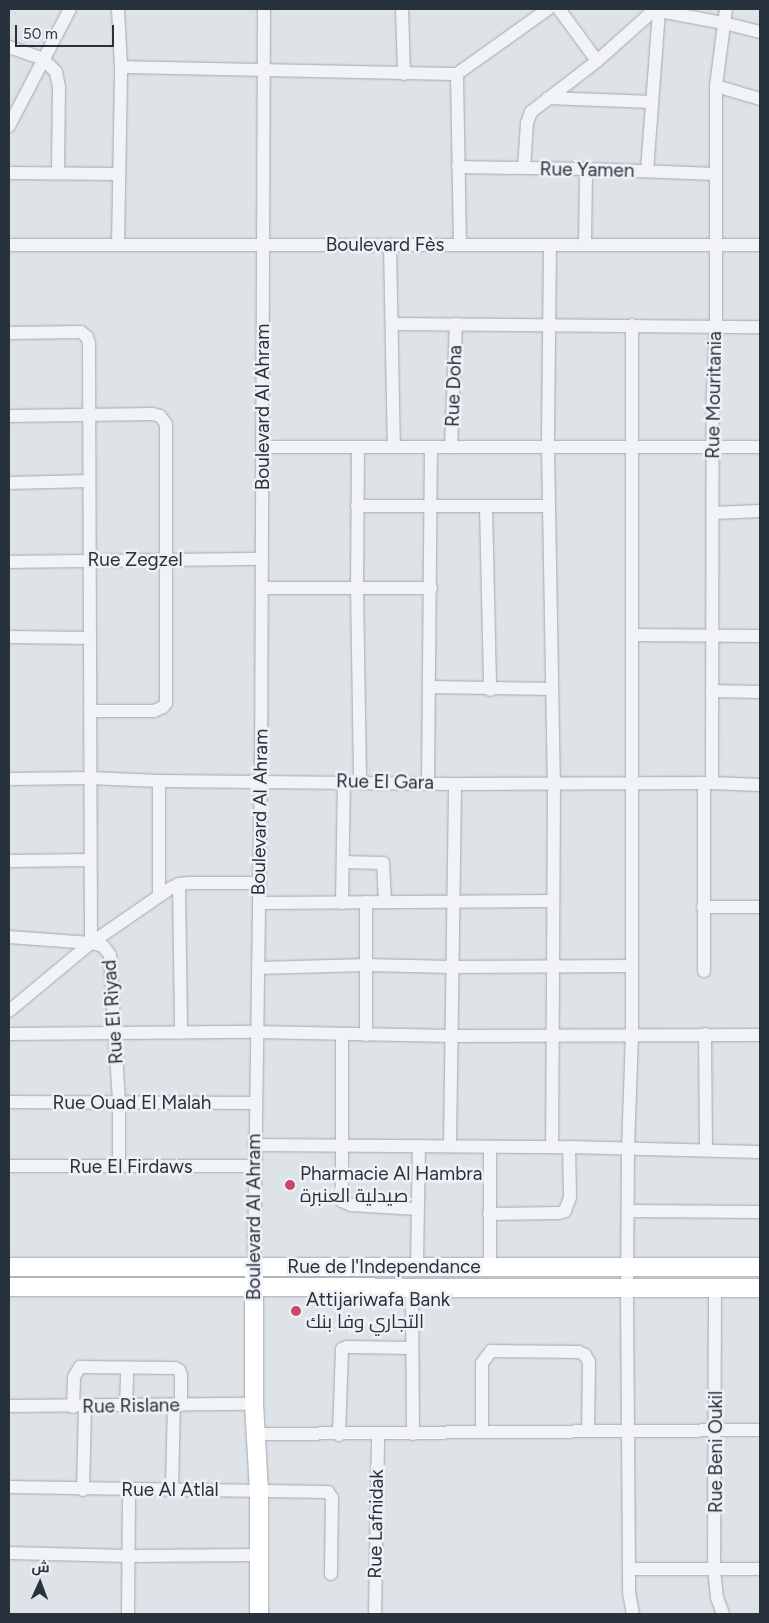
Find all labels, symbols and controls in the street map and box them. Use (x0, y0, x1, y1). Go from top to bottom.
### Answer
scale bar (18, 15, 116, 47)
text: 50 m (23, 25, 58, 43)
street label: Rue Yamen (539, 158, 635, 182)
street label: Boulevard Fès (326, 234, 444, 256)
street label: Boulevard Al Ahram (252, 324, 274, 490)
street label: Rue Mouritania (701, 331, 727, 459)
street label: Rue Doha (441, 345, 467, 427)
street label: Rue Zegzel (87, 549, 183, 571)
street label: Boulevard Al Ahram (247, 729, 273, 895)
street label: Rue El Gara (336, 770, 434, 794)
street label: Rue El Riyad (98, 959, 128, 1065)
street label: Rue Ouad El Malah (53, 1092, 211, 1114)
street label: Boulevard Al Ahram (243, 1134, 265, 1300)
street label: Rue El Firdaws (69, 1156, 193, 1178)
place label: Pharmacie Al Hambra صيدلية العنبرة (300, 1163, 482, 1207)
marker: Pharmacie Al Hambra صيدلية العنبرة (284, 1179, 296, 1191)
street label: Rue de l'Independance (287, 1256, 481, 1278)
place label: Attijariwafa Bank التجاري وفا بنك (306, 1289, 450, 1333)
marker: Attijariwafa Bank التجاري وفا بنك (290, 1305, 302, 1317)
street label: Rue Beni Oukil (705, 1391, 727, 1513)
street label: Rue Rislane (82, 1394, 180, 1418)
street label: Rue Lafnidak (364, 1469, 388, 1579)
street label: Rue Al Atlal (121, 1479, 219, 1501)
north arrow (15, 1558, 65, 1608)
text: ش (31, 1559, 50, 1576)

